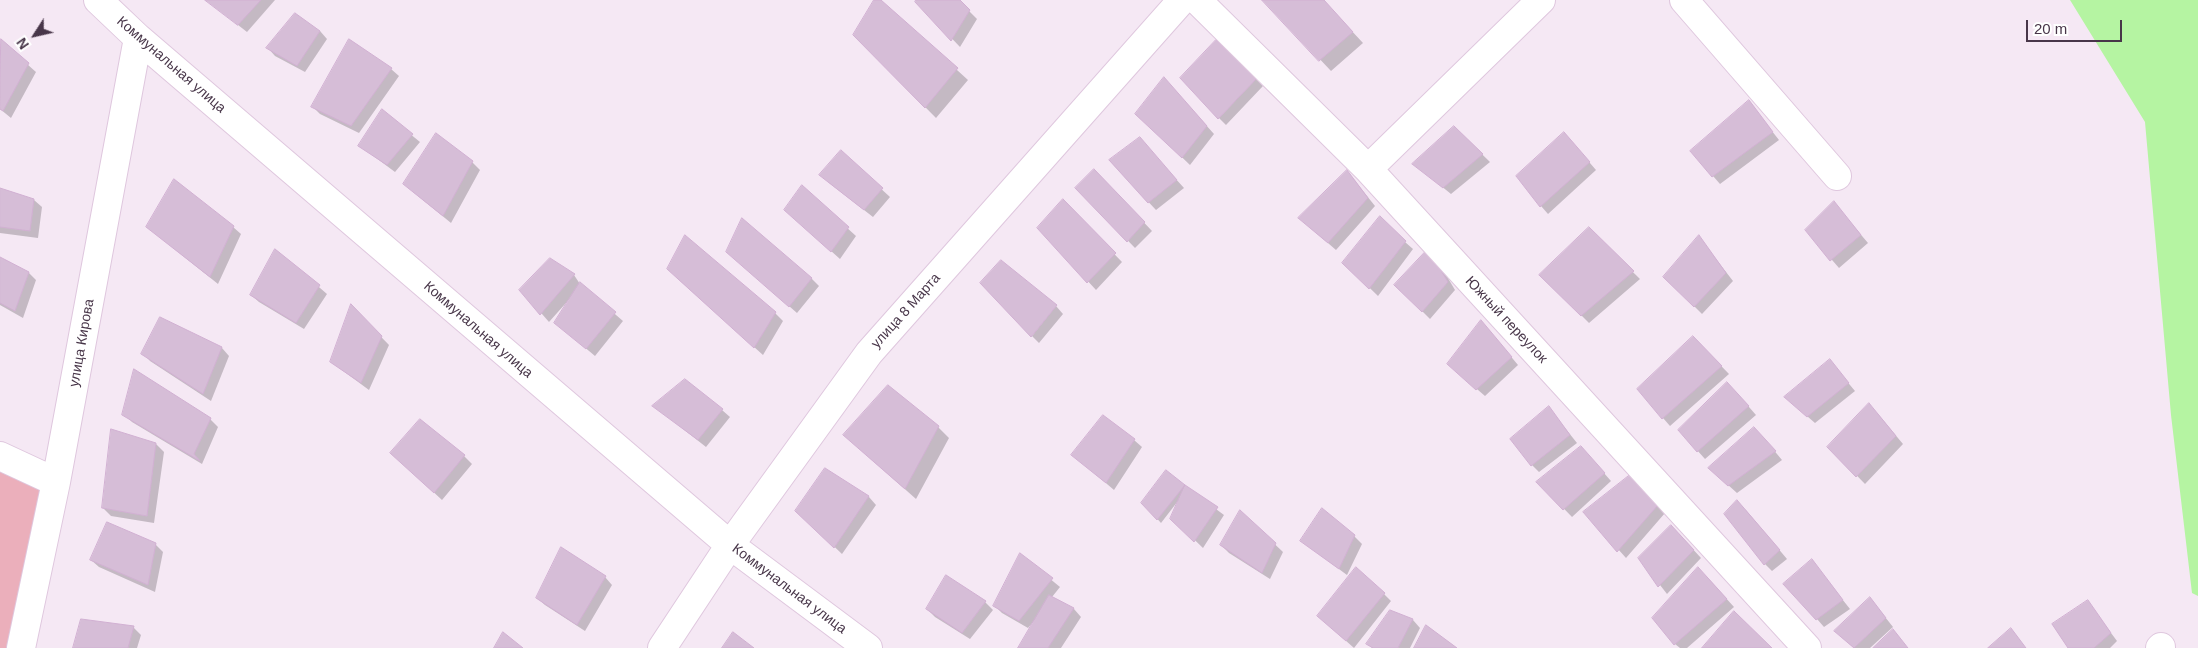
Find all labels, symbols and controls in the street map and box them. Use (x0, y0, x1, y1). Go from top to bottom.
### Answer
north arrow (10, 10, 60, 60)
scale bar (2028, 10, 2124, 42)
street label: Коммунальная улица (113, 13, 229, 117)
text: 20 m (2034, 20, 2067, 37)
text: N (13, 35, 32, 52)
street label: улица 8 Марта (868, 270, 944, 352)
street label: Южный переулок (1461, 273, 1551, 367)
street label: Коммунальная улица (420, 278, 536, 382)
street label: улица Кирова (66, 298, 98, 388)
street label: Коммунальная улица (729, 541, 849, 637)

